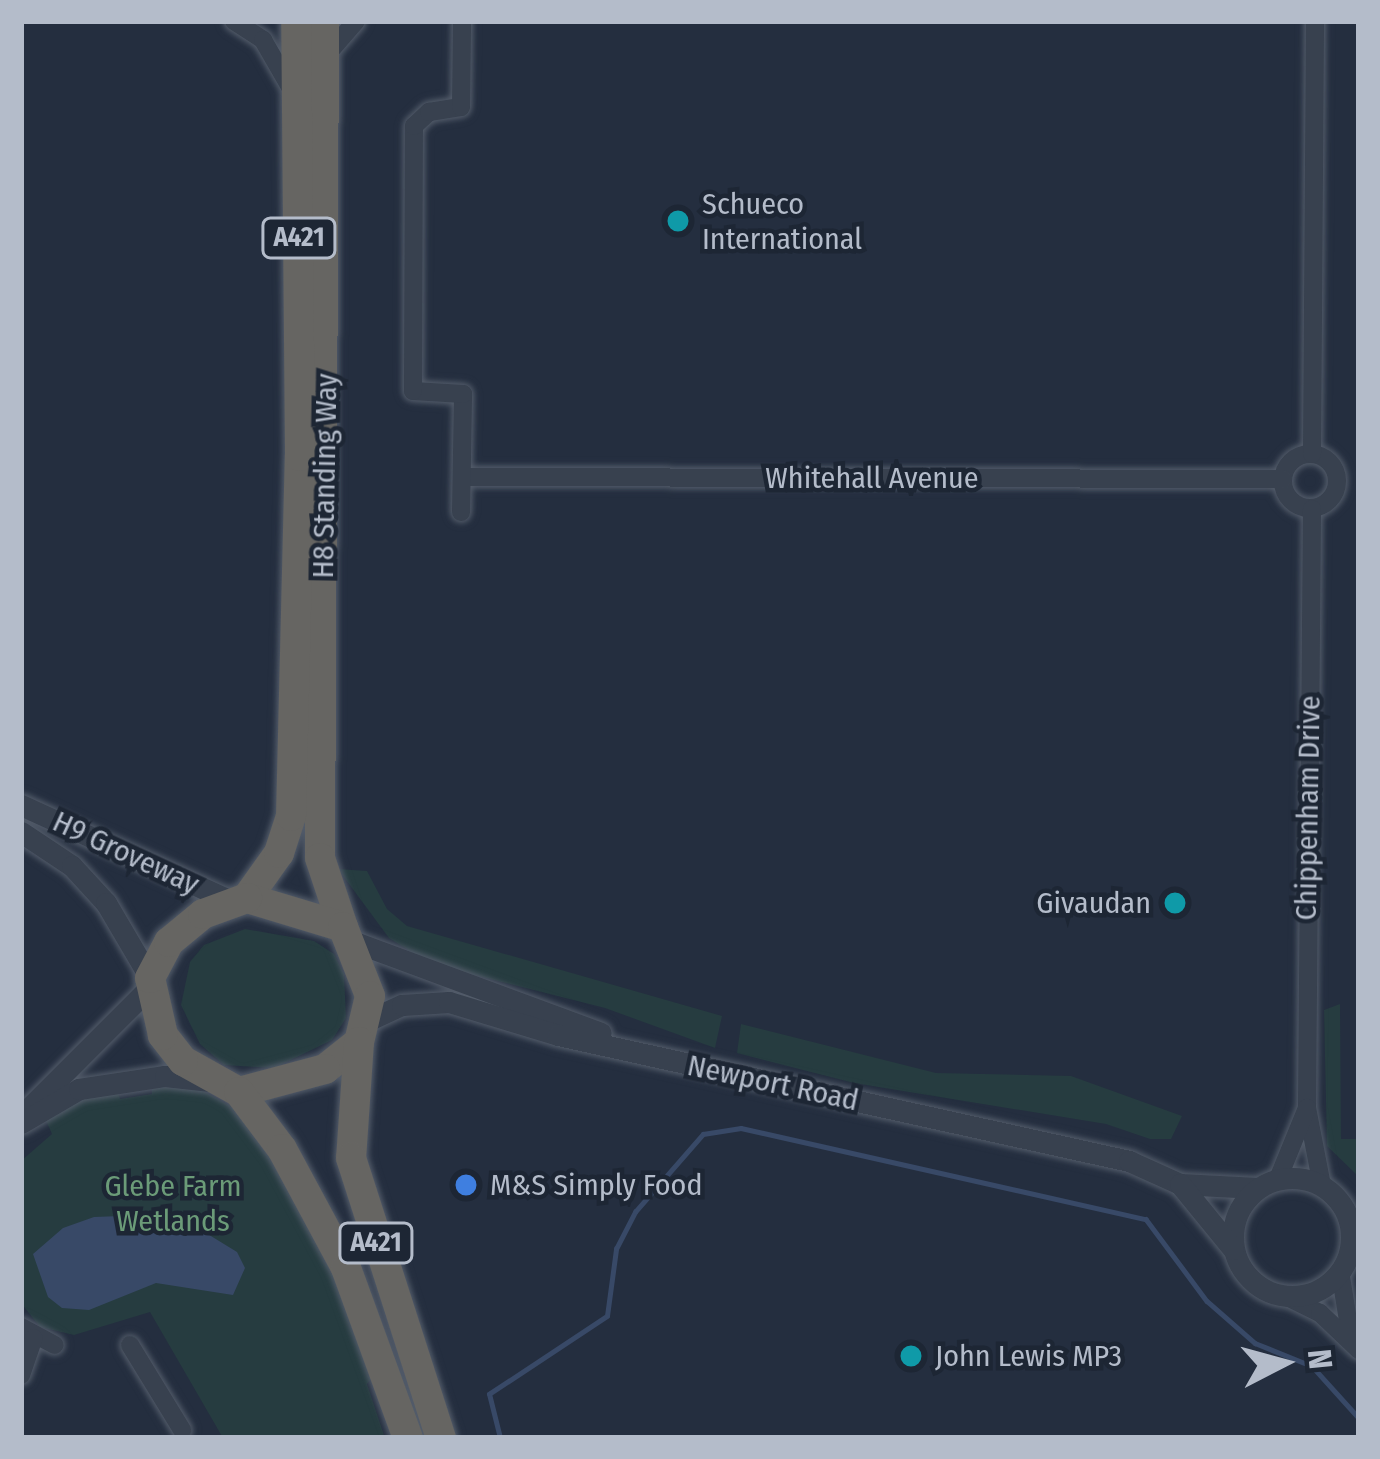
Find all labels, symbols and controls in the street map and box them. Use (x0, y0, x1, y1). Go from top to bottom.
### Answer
place label: Schueco International (702, 186, 862, 256)
marker: Schueco International (665, 208, 691, 234)
road number: A421 (260, 217, 338, 259)
street label: H8 Standing Way (305, 373, 345, 579)
street label: Whitehall Avenue (765, 460, 979, 496)
street label: Chippenham Drive (1288, 695, 1328, 921)
street label: H9 Groveway (47, 803, 205, 903)
place label: Givaudan (1036, 885, 1151, 921)
marker: Givaudan (1162, 890, 1188, 916)
street label: Newport Road (684, 1047, 862, 1119)
place label: M&S Simply Food (490, 1167, 702, 1203)
park label: Glebe Farm Wetlands (104, 1168, 242, 1238)
marker: M&S Simply Food (453, 1172, 479, 1198)
road number: A421 (337, 1222, 415, 1264)
north arrow (1224, 1303, 1344, 1423)
place label: John Lewis MP3 (935, 1338, 1122, 1374)
marker: John Lewis MP3 (898, 1343, 924, 1369)
text: N (1299, 1347, 1341, 1371)

